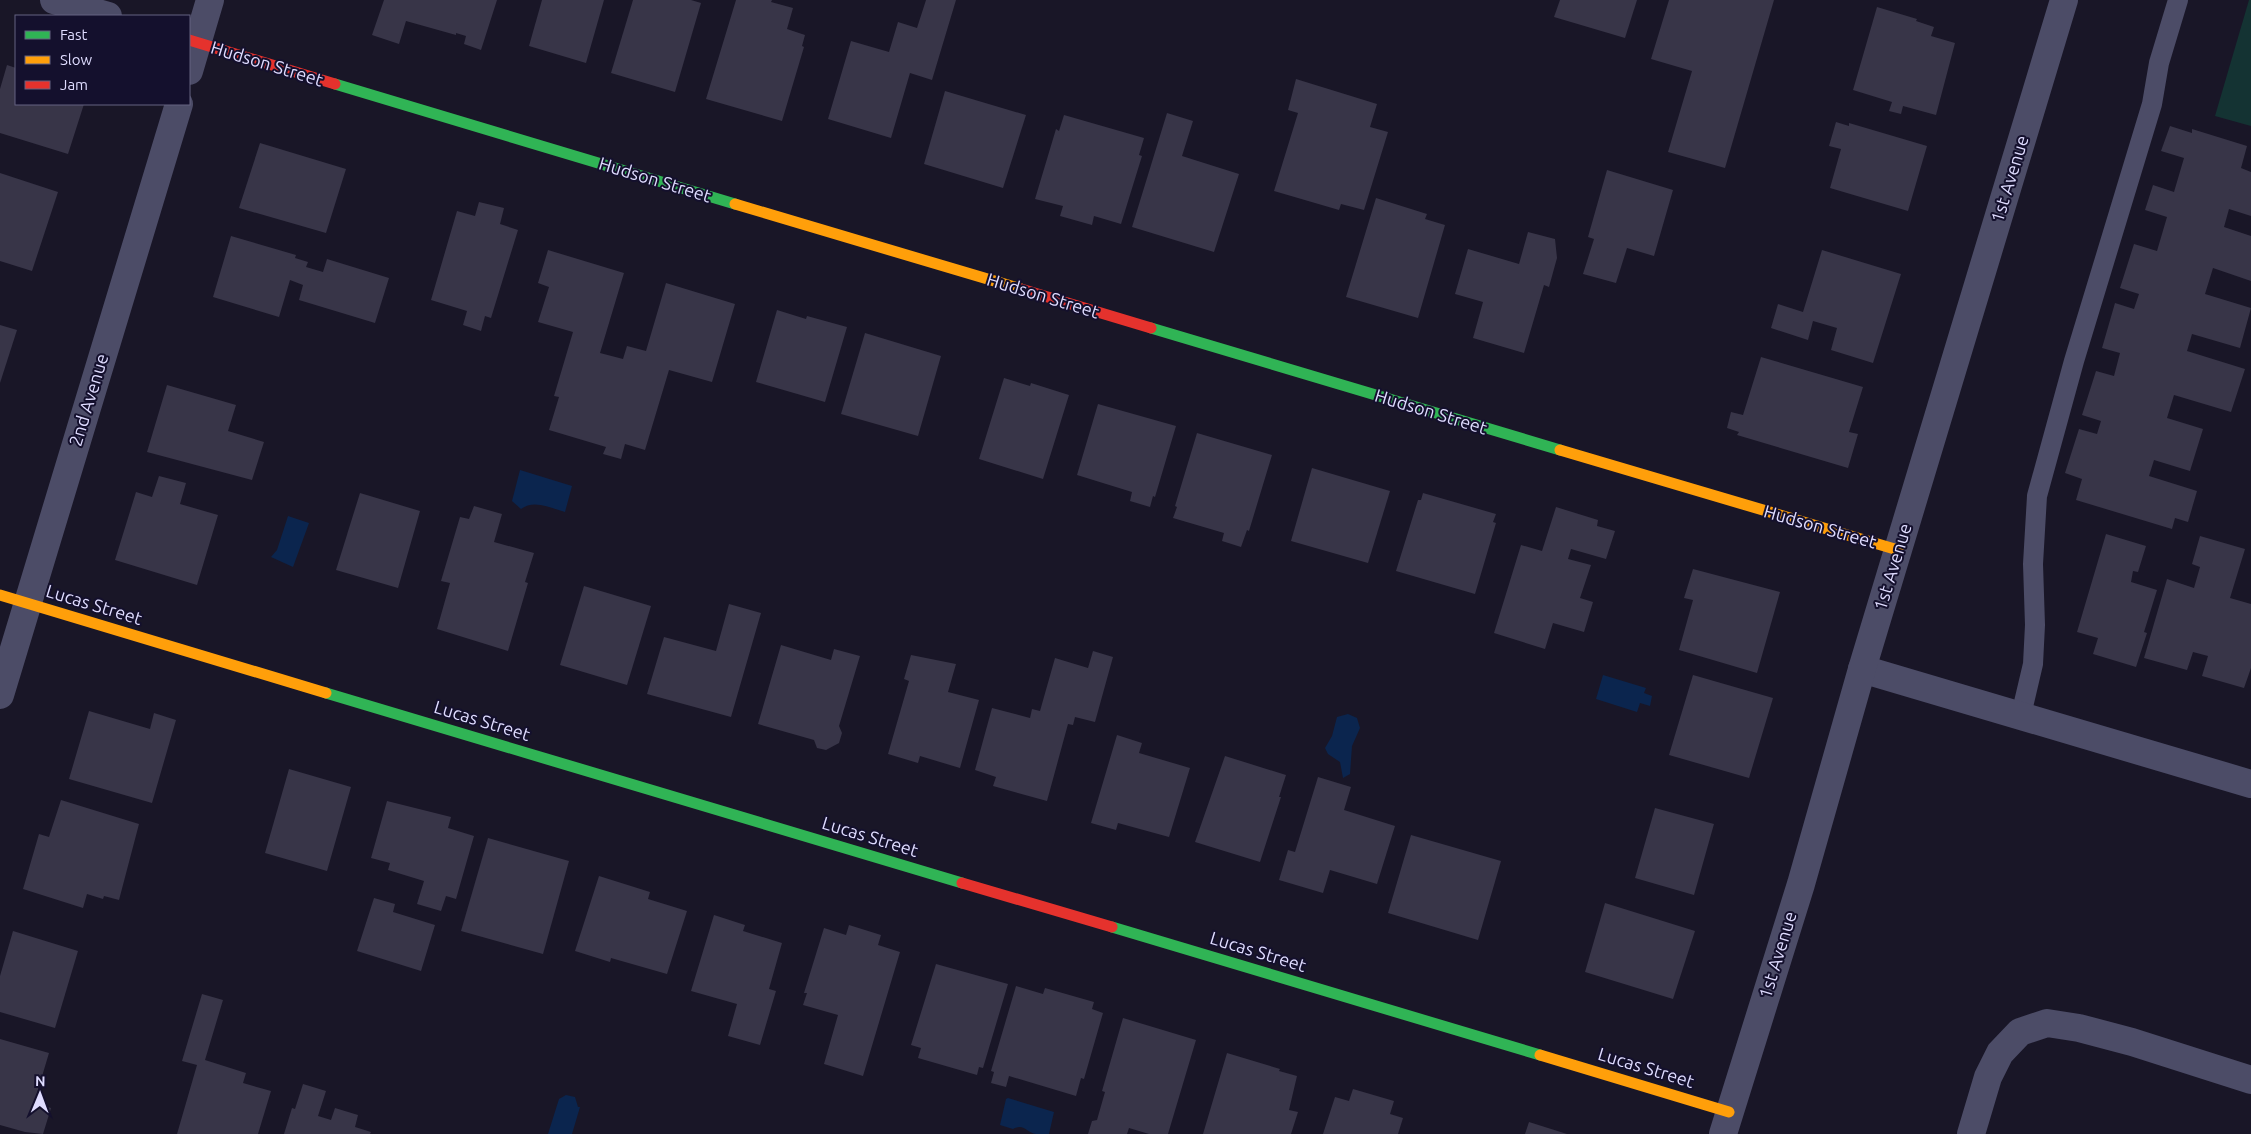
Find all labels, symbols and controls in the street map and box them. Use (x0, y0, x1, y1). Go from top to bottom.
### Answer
legend (15, 15, 190, 105)
text: Fast (60, 26, 88, 43)
street label: Hudson Street (209, 36, 326, 90)
text: Slow (60, 51, 93, 68)
text: Jam (60, 76, 88, 93)
street label: 1st Avenue (1986, 133, 2032, 225)
street label: Hudson Street (597, 152, 714, 206)
street label: Hudson Street (985, 268, 1102, 322)
street label: 2nd Avenue (64, 351, 112, 448)
street label: Hudson Street (1373, 384, 1490, 438)
street label: Hudson Street (1762, 500, 1879, 552)
street label: 1st Avenue (1869, 521, 1915, 613)
street label: Lucas Street (44, 580, 145, 628)
street label: Lucas Street (432, 696, 533, 744)
street label: Lucas Street (820, 812, 921, 860)
street label: 1st Avenue (1754, 909, 1800, 1001)
street label: Lucas Street (1208, 927, 1309, 975)
street label: Lucas Street (1596, 1043, 1697, 1091)
north arrow (15, 1069, 65, 1119)
text: N (35, 1073, 46, 1089)

